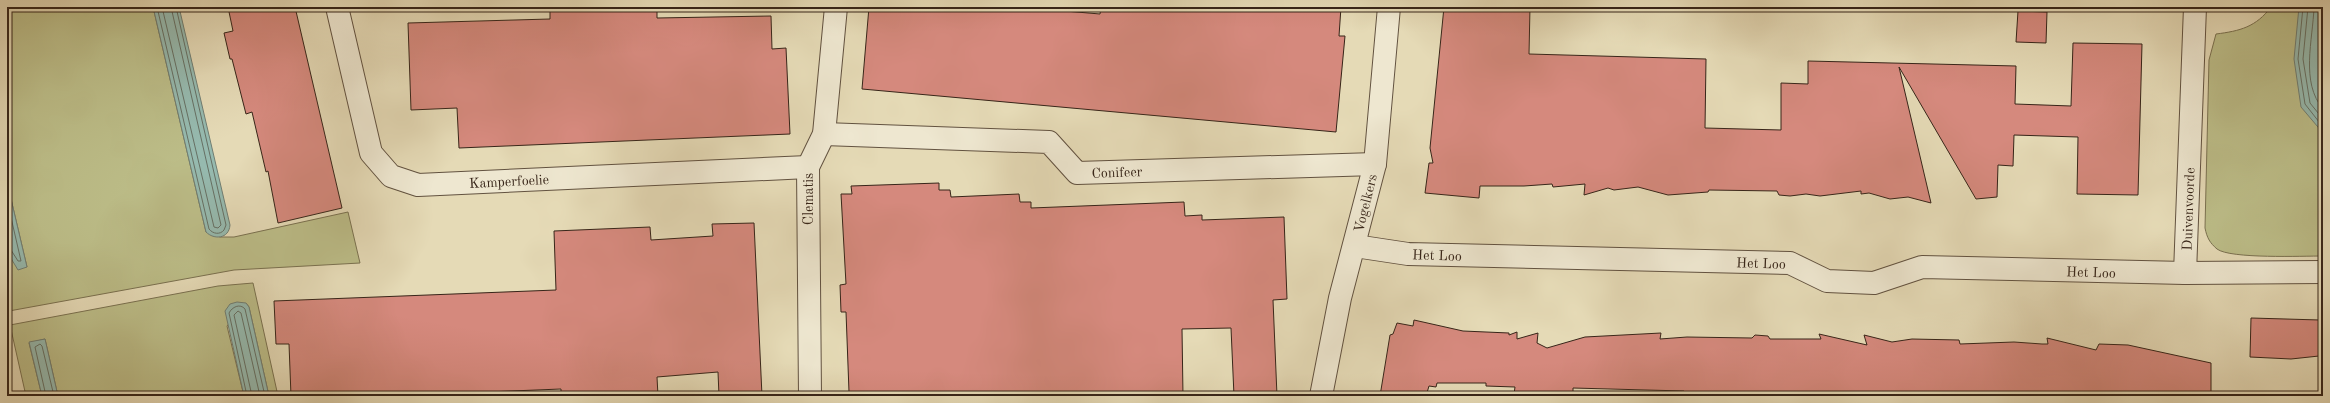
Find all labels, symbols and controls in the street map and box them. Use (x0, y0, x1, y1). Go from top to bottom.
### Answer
street label: Conifeer (1091, 165, 1143, 181)
street label: Duivenvoorde (2181, 167, 2197, 251)
street label: Kamperfoelie (469, 173, 549, 191)
street label: Clematis (802, 173, 816, 225)
street label: Vogelkers (1352, 173, 1380, 234)
street label: Het Loo (1412, 248, 1462, 264)
street label: Het Loo (1736, 256, 1786, 272)
street label: Het Loo (2066, 265, 2116, 281)

